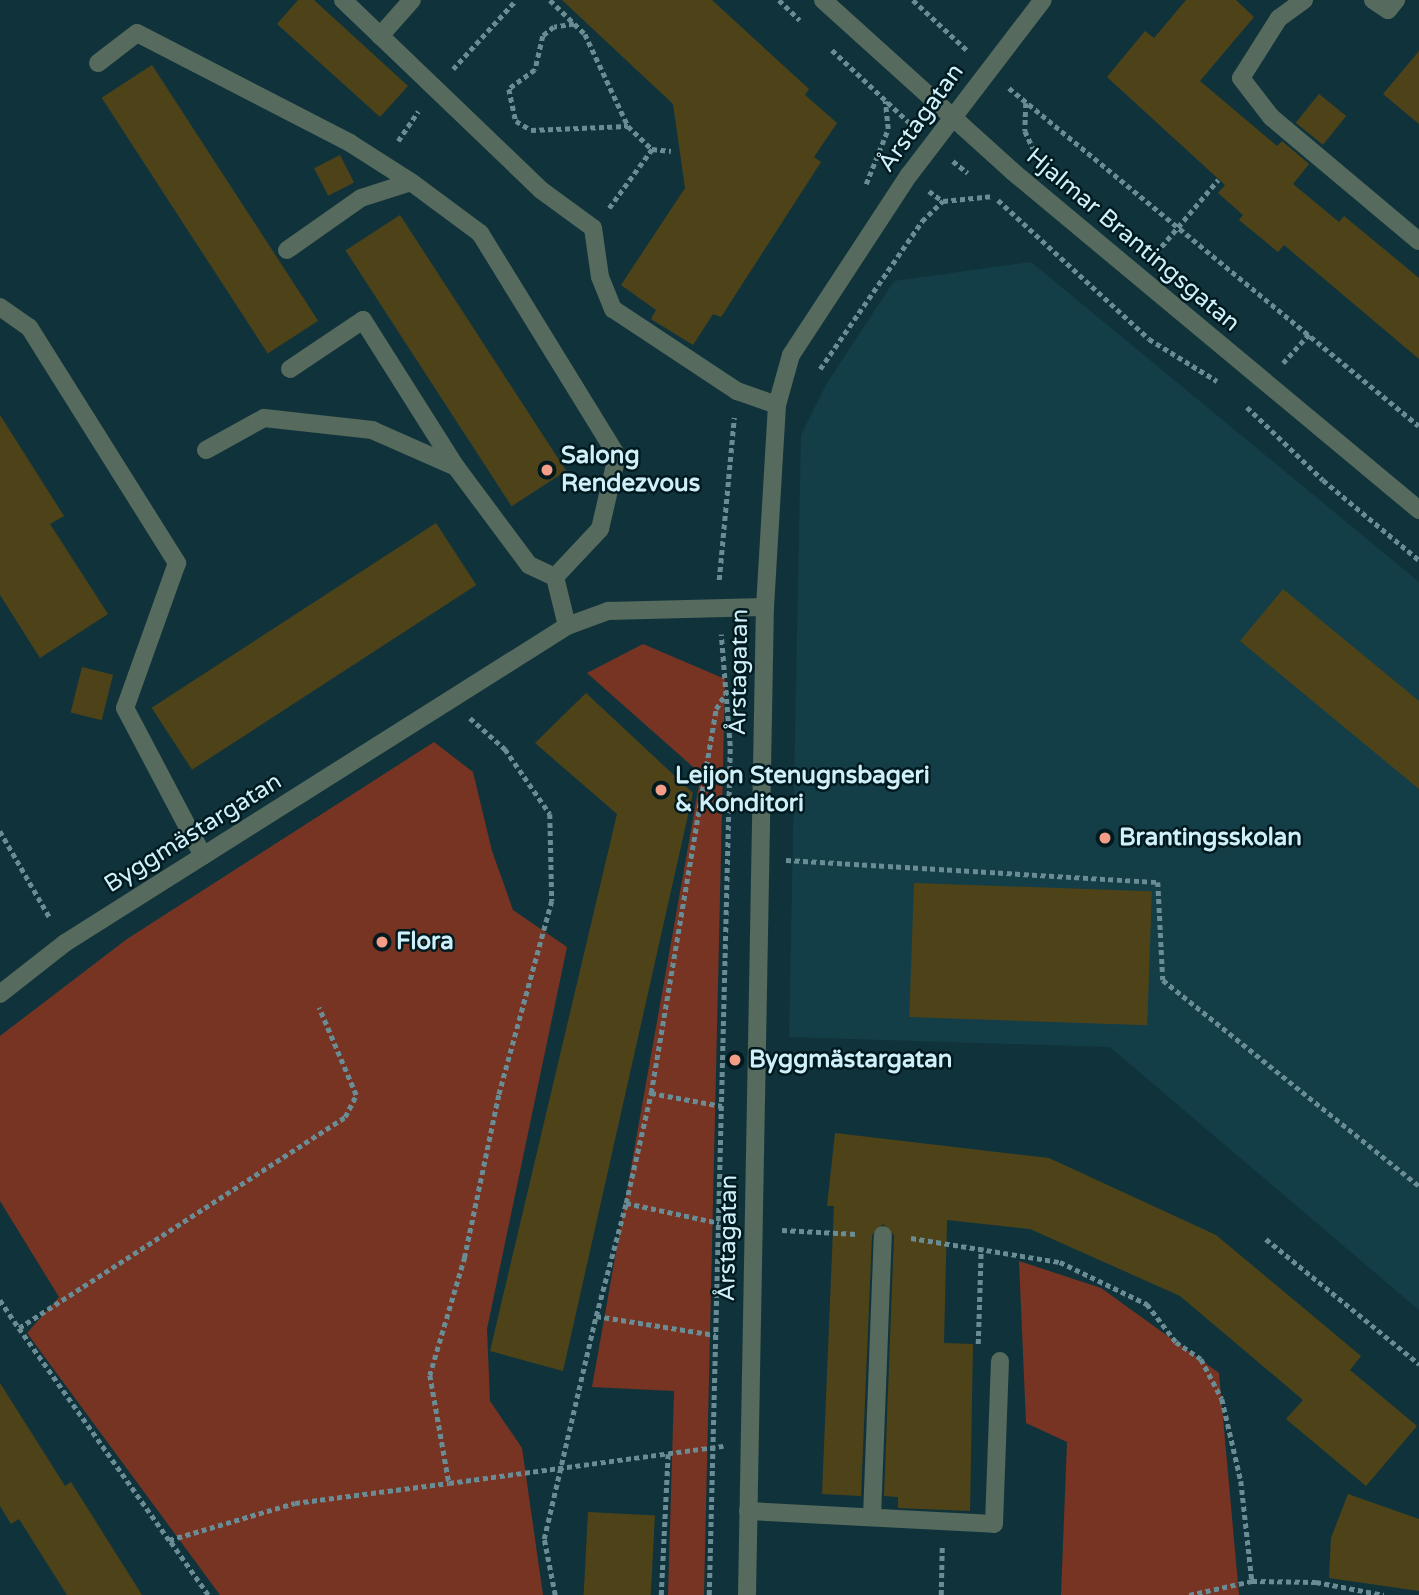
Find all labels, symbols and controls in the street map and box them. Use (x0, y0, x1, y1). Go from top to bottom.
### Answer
street label: Årstagatan (872, 58, 970, 178)
street label: Hjalmar Brantingsgatan (1020, 142, 1246, 338)
place label: Salong Rendezvous (561, 442, 700, 498)
marker: Salong Rendezvous (539, 462, 555, 478)
street label: Årstagatan (723, 608, 755, 736)
place label: Leijon Stenugnsbageri & Konditori (675, 762, 930, 818)
street label: Byggmästargatan (99, 767, 287, 899)
marker: Leijon Stenugnsbageri & Konditori (653, 782, 669, 798)
place label: Brantingsskolan (1119, 824, 1302, 852)
marker: Brantingsskolan (1097, 830, 1113, 846)
place label: Flora (396, 928, 454, 956)
marker: Flora (374, 934, 390, 950)
place label: Byggmästargatan (749, 1046, 952, 1074)
marker: Byggmästargatan (727, 1052, 743, 1068)
street label: Årstagatan (712, 1174, 744, 1302)

